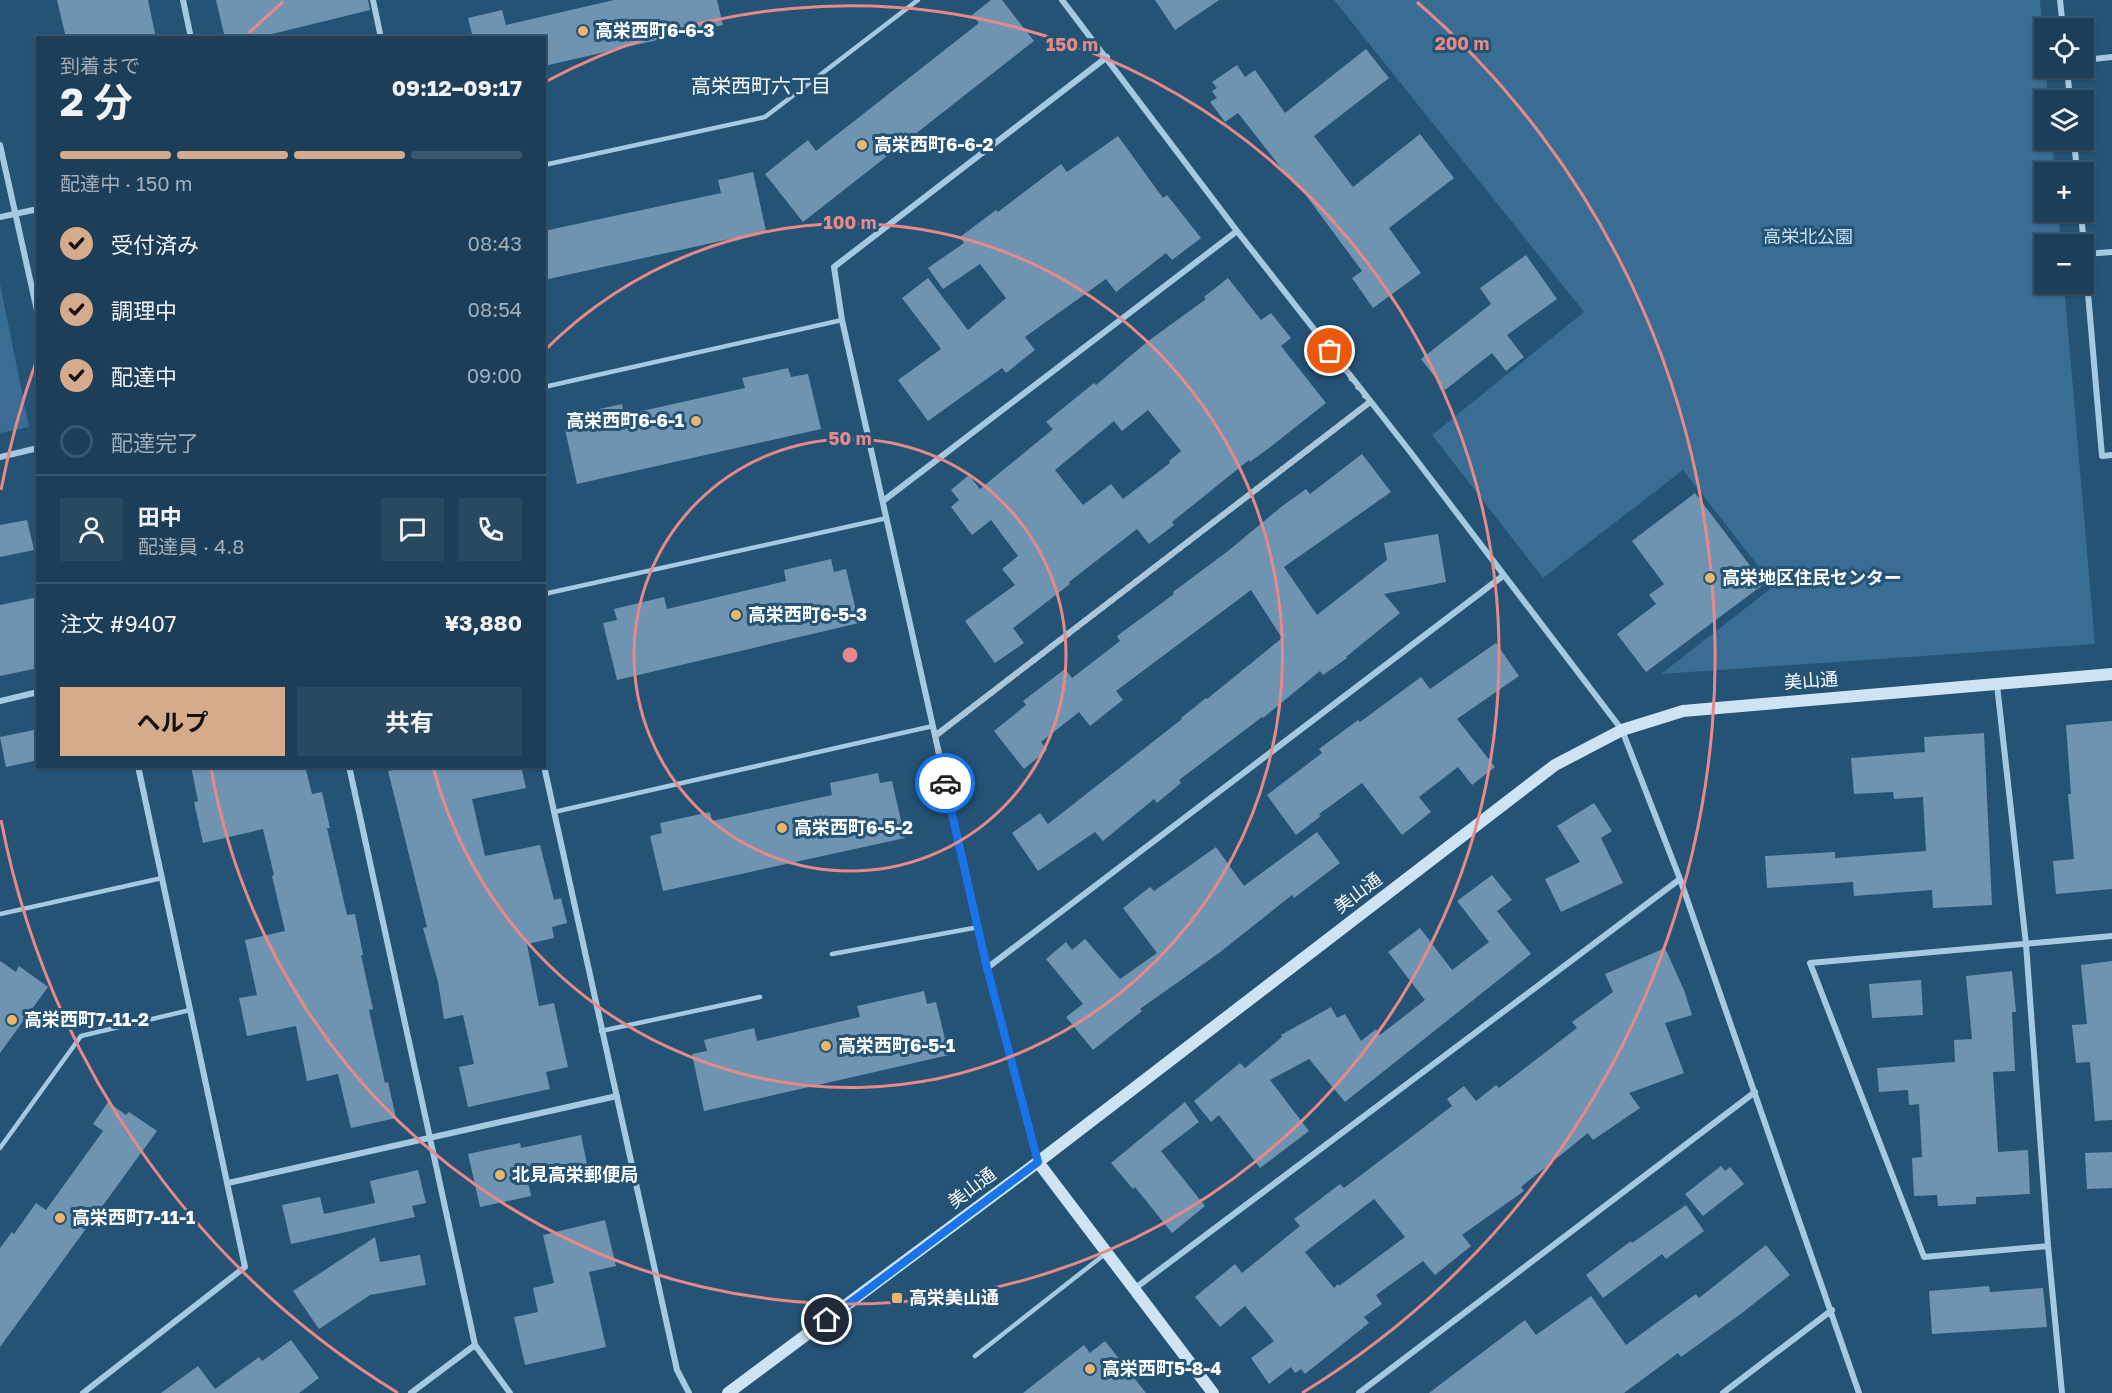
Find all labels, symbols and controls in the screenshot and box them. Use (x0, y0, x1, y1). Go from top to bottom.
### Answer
map controls (2034, 18, 2094, 294)
button: locate (2034, 18, 2094, 78)
place label: 高栄西町6-6-3 (595, 19, 715, 41)
marker: 高栄西町6-6-3 (576, 24, 590, 38)
text: 200 m (1435, 32, 1489, 54)
text: 150 m (1046, 33, 1098, 55)
text: 到着まで (60, 53, 140, 77)
district label: 高栄西町六丁目 (691, 73, 831, 97)
text: 09:12–09:17 (392, 74, 522, 101)
text: 2 分 (60, 78, 133, 125)
button: layers (2034, 90, 2094, 150)
place label: 高栄西町6-6-2 (874, 133, 994, 155)
marker: 高栄西町6-6-2 (855, 138, 869, 152)
button: + (2034, 162, 2094, 222)
text: 配達中 · 150 m (60, 171, 192, 195)
text: 100 m (824, 211, 876, 233)
park label: 高栄北公園 (1763, 225, 1853, 247)
icon: check (60, 227, 93, 260)
text: 受付済み (111, 231, 199, 258)
text: 08:43 (468, 231, 522, 255)
button: − (2034, 234, 2094, 294)
icon: check (60, 293, 93, 326)
text: 調理中 (111, 297, 177, 324)
text: 08:54 (468, 297, 522, 321)
pin (1304, 325, 1355, 376)
icon: bag (1313, 334, 1346, 367)
icon: check (60, 359, 93, 392)
text: 配達中 (111, 363, 177, 390)
text: 09:00 (467, 363, 522, 387)
place label: 高栄西町6-6-1 (566, 409, 684, 431)
marker: 高栄西町6-6-1 (689, 414, 703, 428)
text: 50 m (829, 427, 871, 449)
text: 配達完了 (111, 429, 199, 456)
button: person (60, 498, 123, 561)
button: chat (381, 498, 444, 561)
button: phone (459, 498, 522, 561)
text: 田中 (138, 503, 182, 530)
text: 配達員 · 4.8 (138, 534, 244, 558)
place label: 高栄地区住民センター (1722, 566, 1902, 588)
marker: 高栄地区住民センター (1703, 571, 1717, 585)
place label: 高栄西町6-5-3 (748, 603, 867, 625)
marker: 高栄西町6-5-3 (729, 608, 743, 622)
text: ¥3,880 (445, 609, 522, 636)
text: 注文 #9407 (60, 610, 177, 637)
centre of rings (840, 645, 860, 665)
street label: 美山通 (1783, 667, 1839, 693)
button: ヘルプ (60, 687, 285, 756)
button: 共有 (297, 687, 522, 756)
courier (915, 753, 975, 813)
icon: car (929, 767, 962, 800)
place label: 高栄西町6-5-2 (794, 816, 913, 838)
marker: 高栄西町6-5-2 (775, 821, 789, 835)
street label: 美山通 (1329, 867, 1386, 917)
place label: 高栄西町7-11-2 (24, 1008, 149, 1030)
marker: 高栄西町7-11-2 (5, 1013, 19, 1027)
place label: 高栄西町6-5-1 (838, 1034, 955, 1056)
marker: 高栄西町6-5-1 (819, 1039, 833, 1053)
street label: 美山通 (943, 1162, 1000, 1212)
place label: 北見高栄郵便局 (512, 1163, 638, 1185)
marker: 北見高栄郵便局 (493, 1168, 507, 1182)
place label: 高栄西町7-11-1 (72, 1206, 195, 1228)
marker: 高栄西町7-11-1 (53, 1211, 67, 1225)
place label: 高栄美山通 (909, 1286, 999, 1308)
marker: 高栄美山通 (890, 1291, 904, 1305)
pin (801, 1294, 852, 1345)
icon: home (810, 1303, 843, 1336)
place label: 高栄西町5-8-4 (1102, 1357, 1221, 1379)
marker: 高栄西町5-8-4 (1083, 1362, 1097, 1376)

